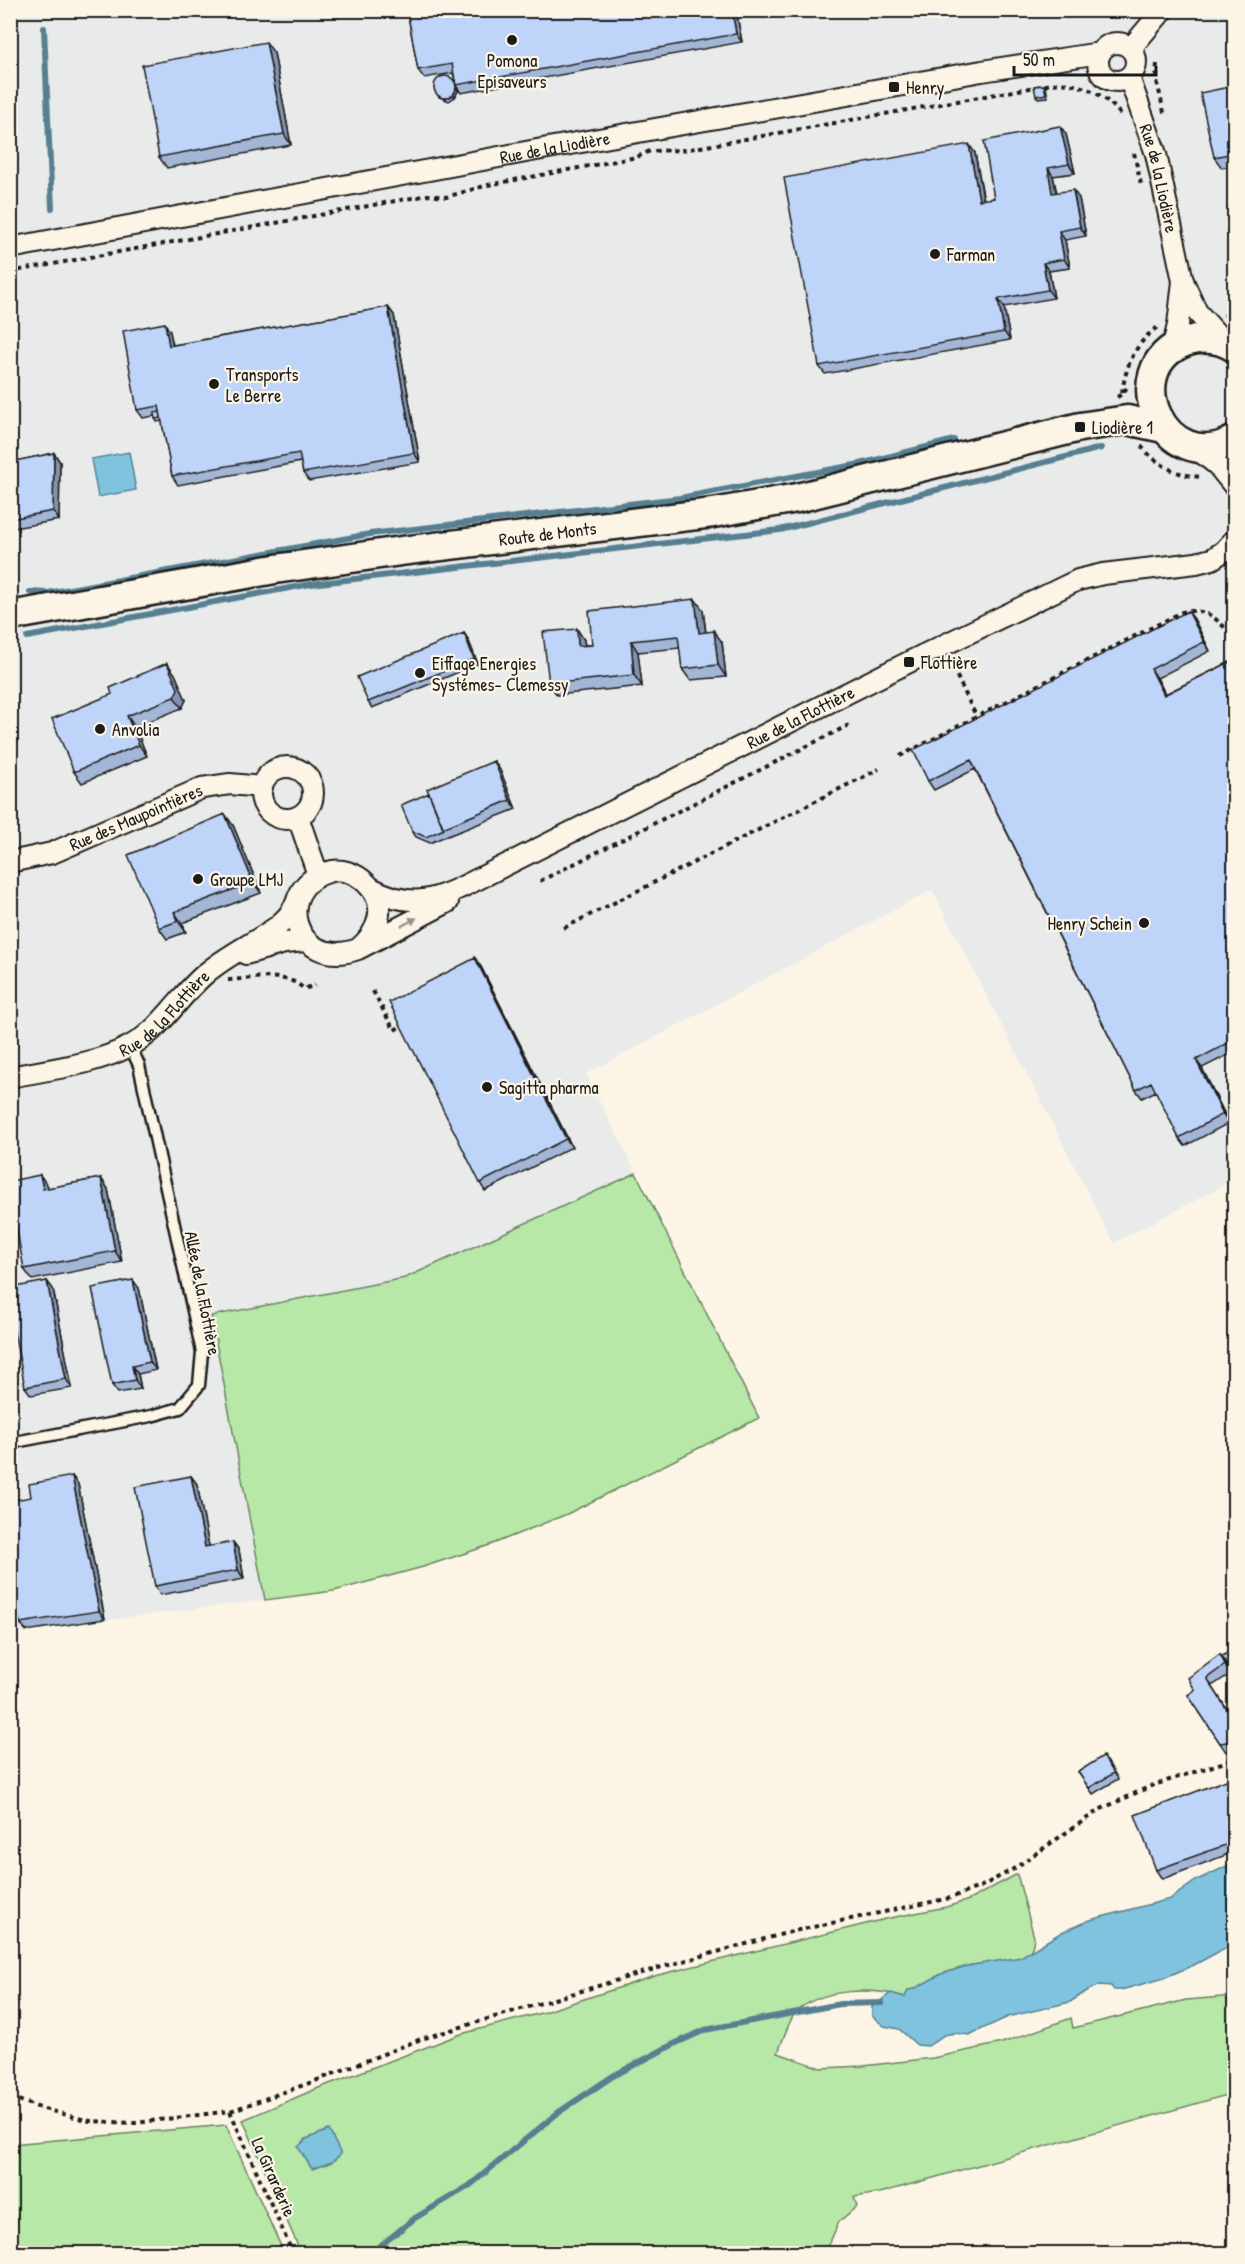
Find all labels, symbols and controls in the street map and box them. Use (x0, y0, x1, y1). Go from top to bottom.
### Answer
marker: Pomona Episaveurs (505, 33, 519, 47)
scale bar (1014, 39, 1156, 77)
text: 50 m (1023, 47, 1055, 72)
place label: Pomona Episaveurs (477, 48, 547, 94)
place label: Henry (906, 75, 945, 100)
marker: Henry (887, 80, 901, 94)
street label: Rue de la Liodière (1134, 120, 1185, 235)
street label: Rue de la Liodière (498, 125, 612, 169)
place label: Farman (946, 242, 995, 267)
marker: Farman (928, 247, 942, 261)
place label: Transports Le Berre (226, 362, 299, 408)
marker: Transports Le Berre (207, 377, 221, 391)
place label: Liodière 1 (1092, 415, 1153, 440)
marker: Liodière 1 (1073, 420, 1087, 434)
street label: Route de Monts (497, 515, 598, 551)
place label: Flottière (920, 650, 977, 675)
place label: Eiffage Energies Systémes- Clemessy (432, 651, 569, 697)
marker: Flottière (902, 655, 916, 669)
marker: Eiffage Energies Systémes- Clemessy (413, 666, 427, 680)
street label: Rue de la Flottière (742, 679, 858, 754)
place label: Anvolia (112, 717, 159, 742)
marker: Anvolia (93, 722, 107, 736)
street label: Rue des Maupointières (65, 777, 206, 857)
place label: Groupe LMJ (210, 867, 283, 892)
marker: Groupe LMJ (191, 872, 205, 886)
place label: Henry Schein (1047, 911, 1132, 936)
marker: Henry Schein (1137, 916, 1151, 930)
one-way arrow (401, 917, 418, 927)
street label: Rue de la Flottière (115, 963, 215, 1062)
place label: Sagitta pharma (499, 1075, 599, 1100)
marker: Sagitta pharma (480, 1080, 494, 1094)
street label: Allée de la Flottière (179, 1229, 227, 1357)
street label: La Girarderie (246, 2134, 302, 2220)

